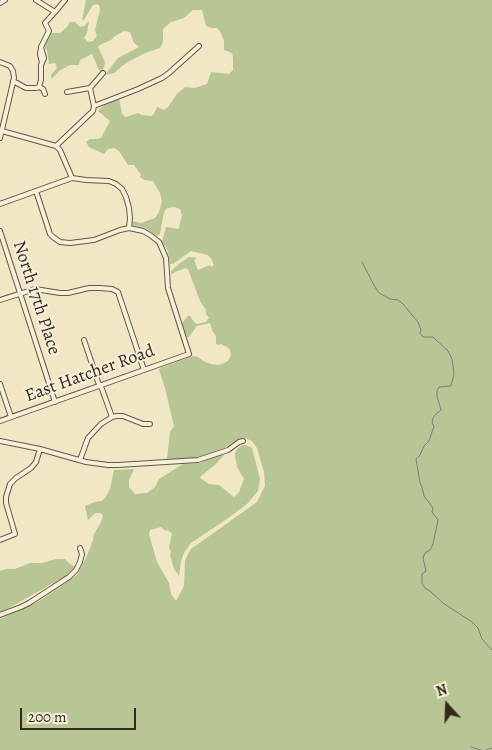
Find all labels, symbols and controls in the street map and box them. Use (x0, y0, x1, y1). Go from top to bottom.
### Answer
street label: North 17th Place (7, 238, 65, 358)
street label: East Hatcher Road (22, 341, 158, 407)
north arrow (422, 680, 472, 730)
text: N (434, 680, 450, 701)
scale bar (22, 698, 139, 730)
text: 200 m (28, 707, 67, 727)

